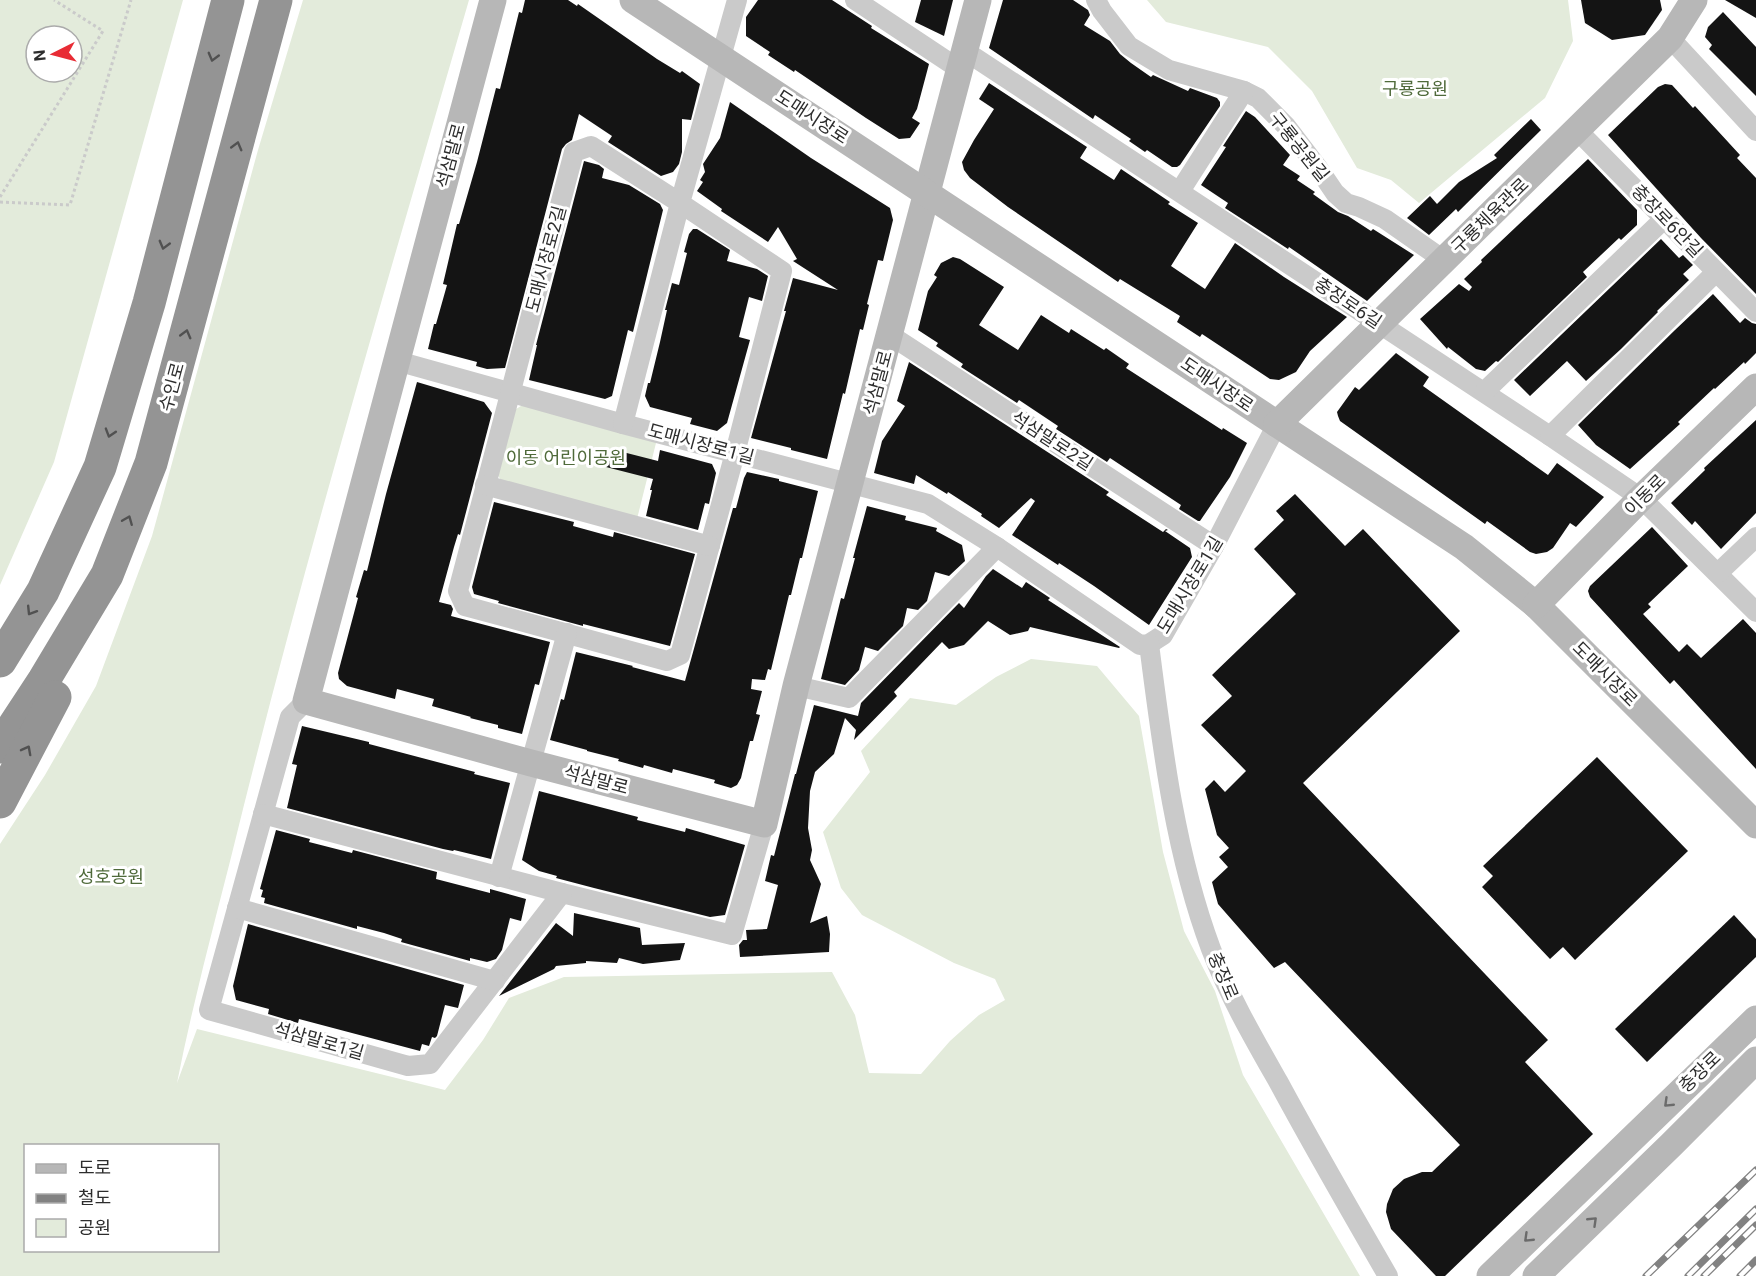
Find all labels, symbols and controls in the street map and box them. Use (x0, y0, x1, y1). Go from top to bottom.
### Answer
north arrow (24, 24, 84, 84)
text: N (30, 49, 50, 62)
one-way arrow (208, 51, 220, 61)
park label: 구룡공원 (1382, 78, 1448, 99)
street label: 도매시장로 (772, 85, 853, 148)
street label: 구룡공원길 (1265, 108, 1334, 185)
street label: 석삼말로 (432, 121, 469, 191)
one-way arrow (230, 141, 242, 152)
street label: 구룡체육관로 (1447, 174, 1533, 258)
street label: 충장로6안길 (1628, 180, 1707, 261)
street label: 도매시장로2길 (521, 203, 570, 314)
one-way arrow (158, 240, 171, 250)
street label: 충장로6길 (1311, 273, 1386, 333)
one-way arrow (179, 330, 191, 340)
street label: 석삼말로 (859, 348, 896, 418)
street label: 도매시장로 (1177, 353, 1257, 416)
street label: 수인로 (155, 360, 188, 414)
street label: 석삼말로2길 (1008, 406, 1097, 475)
street label: 도매시장로1길 (646, 419, 757, 468)
one-way arrow (105, 427, 117, 438)
park label: 이동 어린이공원 (506, 447, 626, 468)
street label: 이동로 (1620, 470, 1670, 520)
one-way arrow (121, 516, 134, 526)
street label: 도매시장로1길 (1152, 532, 1227, 637)
one-way arrow (28, 604, 39, 615)
street label: 도매시장로 (1569, 637, 1642, 710)
one-way arrow (20, 745, 32, 756)
street label: 석삼말로 (561, 761, 631, 798)
park label: 성호공원 (78, 866, 144, 887)
street label: 충장로 (1204, 949, 1243, 1003)
street label: 석삼말로1길 (272, 1018, 367, 1063)
street label: 충장로 (1674, 1047, 1725, 1096)
one-way arrow (1665, 1095, 1676, 1106)
legend (24, 1144, 219, 1252)
text: 도로 (78, 1157, 111, 1178)
text: 철도 (78, 1187, 111, 1208)
text: 공원 (78, 1217, 111, 1238)
one-way arrow (1586, 1217, 1597, 1228)
one-way arrow (1525, 1231, 1536, 1242)

